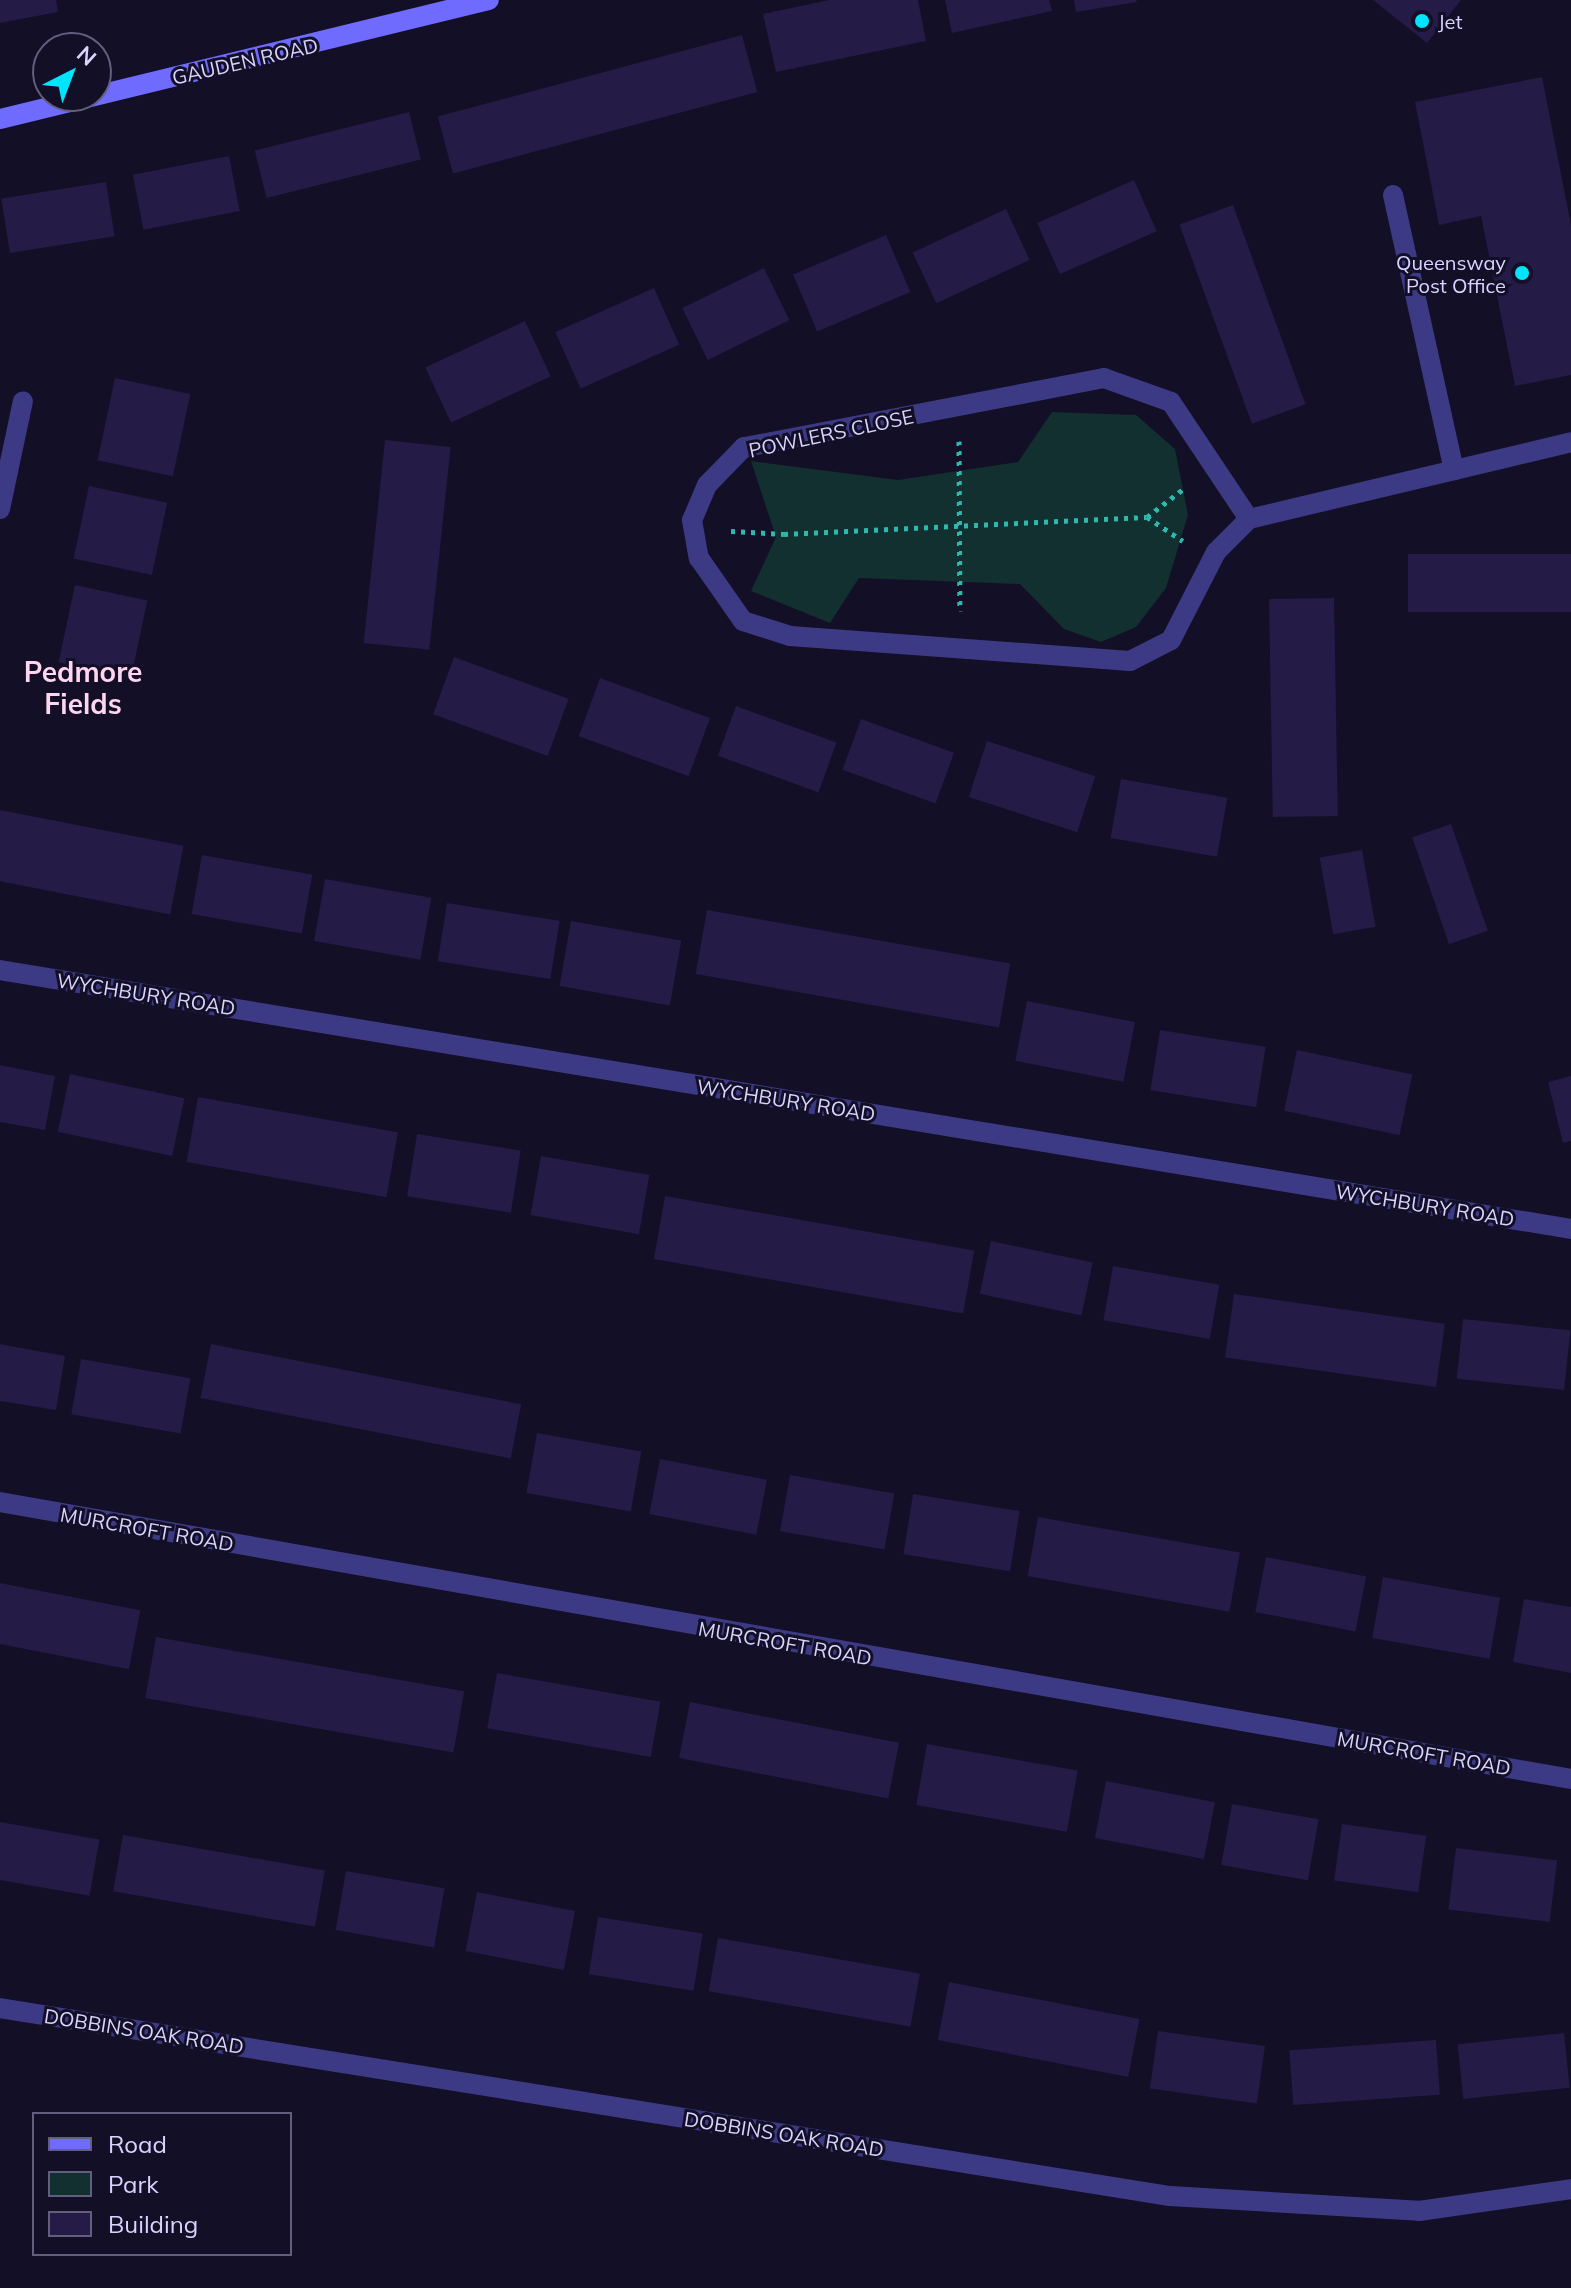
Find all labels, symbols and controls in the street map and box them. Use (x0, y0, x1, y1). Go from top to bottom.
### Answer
place label: Jet (1438, 9, 1462, 33)
marker: Jet (1413, 12, 1431, 30)
north arrow (32, 32, 112, 112)
street label: GAUDEN ROAD (170, 33, 320, 89)
text: N (71, 40, 102, 72)
place label: Queensway Post Office (1396, 250, 1506, 297)
marker: Queensway Post Office (1513, 264, 1531, 282)
street label: POWLERS CLOSE (746, 404, 916, 462)
district label: Pedmore Fields (24, 655, 142, 721)
street label: WYCHBURY ROAD (55, 968, 237, 1020)
street label: WYCHBURY ROAD (695, 1074, 877, 1126)
street label: WYCHBURY ROAD (1334, 1179, 1516, 1231)
street label: MURCROFT ROAD (59, 1502, 235, 1556)
street label: MURCROFT ROAD (697, 1616, 873, 1670)
street label: MURCROFT ROAD (1336, 1726, 1512, 1780)
street label: DOBBINS OAK ROAD (42, 2003, 246, 2059)
street label: DOBBINS OAK ROAD (682, 2106, 886, 2162)
legend (32, 2112, 292, 2256)
text: Road (108, 2129, 167, 2159)
text: Park (108, 2169, 159, 2199)
text: Building (108, 2209, 198, 2239)

